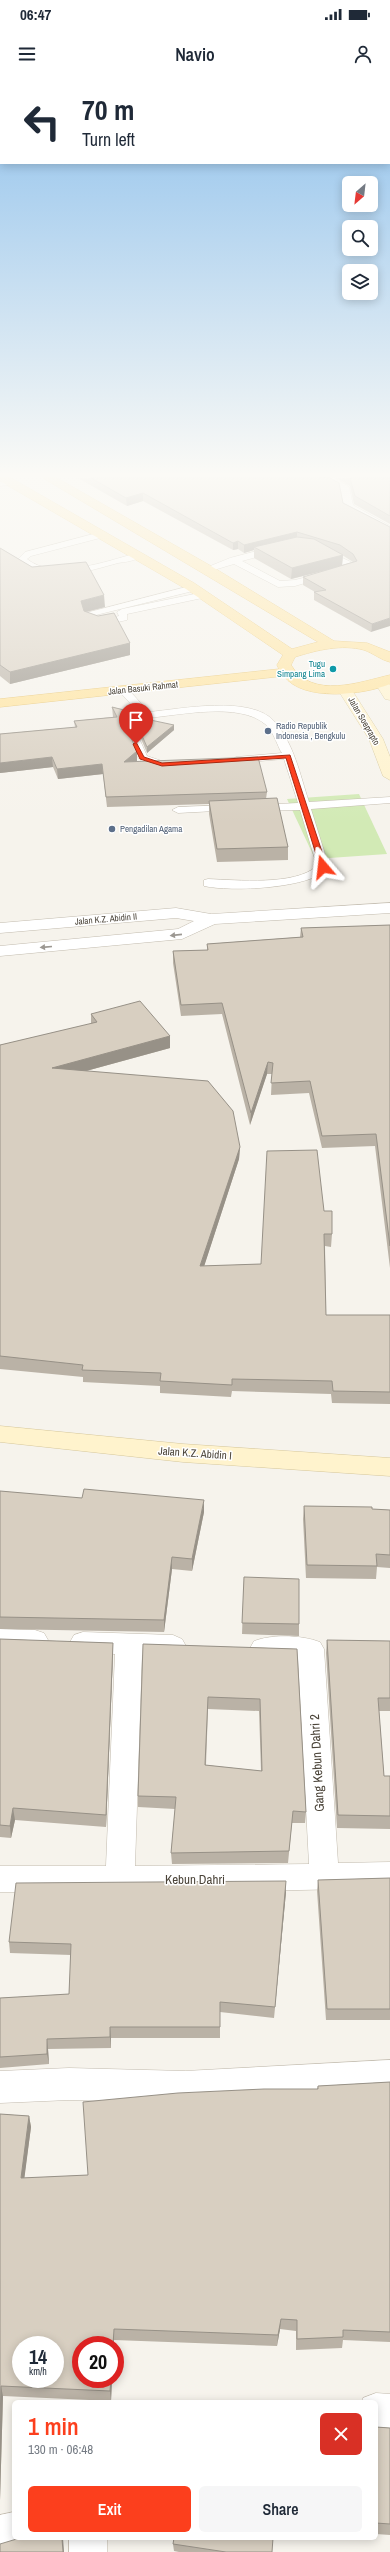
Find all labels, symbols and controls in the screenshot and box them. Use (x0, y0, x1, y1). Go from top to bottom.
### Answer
text: 06:47 (20, 4, 51, 25)
text: Navio (175, 42, 215, 67)
icon: menu (16, 43, 38, 65)
icon: person (352, 43, 374, 65)
text: 70 m (82, 91, 134, 129)
icon: left (16, 96, 68, 148)
text: Turn left (82, 127, 135, 152)
north arrow (342, 176, 378, 212)
map controls (342, 176, 378, 300)
button: search (342, 220, 378, 256)
button: layers (342, 264, 378, 300)
place label: Tugu Simpang Lima (277, 658, 325, 680)
marker: Tugu Simpang Lima (328, 664, 338, 674)
street label: Jalan Basuki Rahmat (107, 678, 179, 698)
street label: Jalan Soeprapto (345, 695, 383, 747)
pin (119, 703, 153, 744)
icon: arrive (125, 709, 147, 731)
place label: Radio Republik Indonesia , Bengkulu (276, 720, 345, 742)
marker: Radio Republik Indonesia , Bengkulu (263, 726, 273, 736)
place label: Pengadilan Agama (120, 823, 182, 835)
marker: Pengadilan Agama (107, 824, 117, 834)
position arrow (302, 846, 344, 888)
street label: Jalan K.Z. Abidin II (74, 910, 138, 928)
one-way arrow (169, 931, 182, 938)
one-way arrow (40, 943, 52, 950)
street label: Jalan K.Z. Abidin I (158, 1443, 232, 1463)
street label: Gang Kebun Dahri 2 (306, 1714, 328, 1812)
street label: Kebun Dahri (165, 1871, 225, 1888)
speed limit sign: 20 (72, 2336, 124, 2388)
text: 14 (29, 2343, 47, 2370)
text: km/h (29, 2365, 47, 2378)
text: 1 min (28, 2410, 79, 2442)
button: close (320, 2413, 362, 2455)
text: 130 m · 06:48 (28, 2441, 93, 2458)
button: Exit (28, 2486, 191, 2532)
button: Share (199, 2486, 362, 2532)

